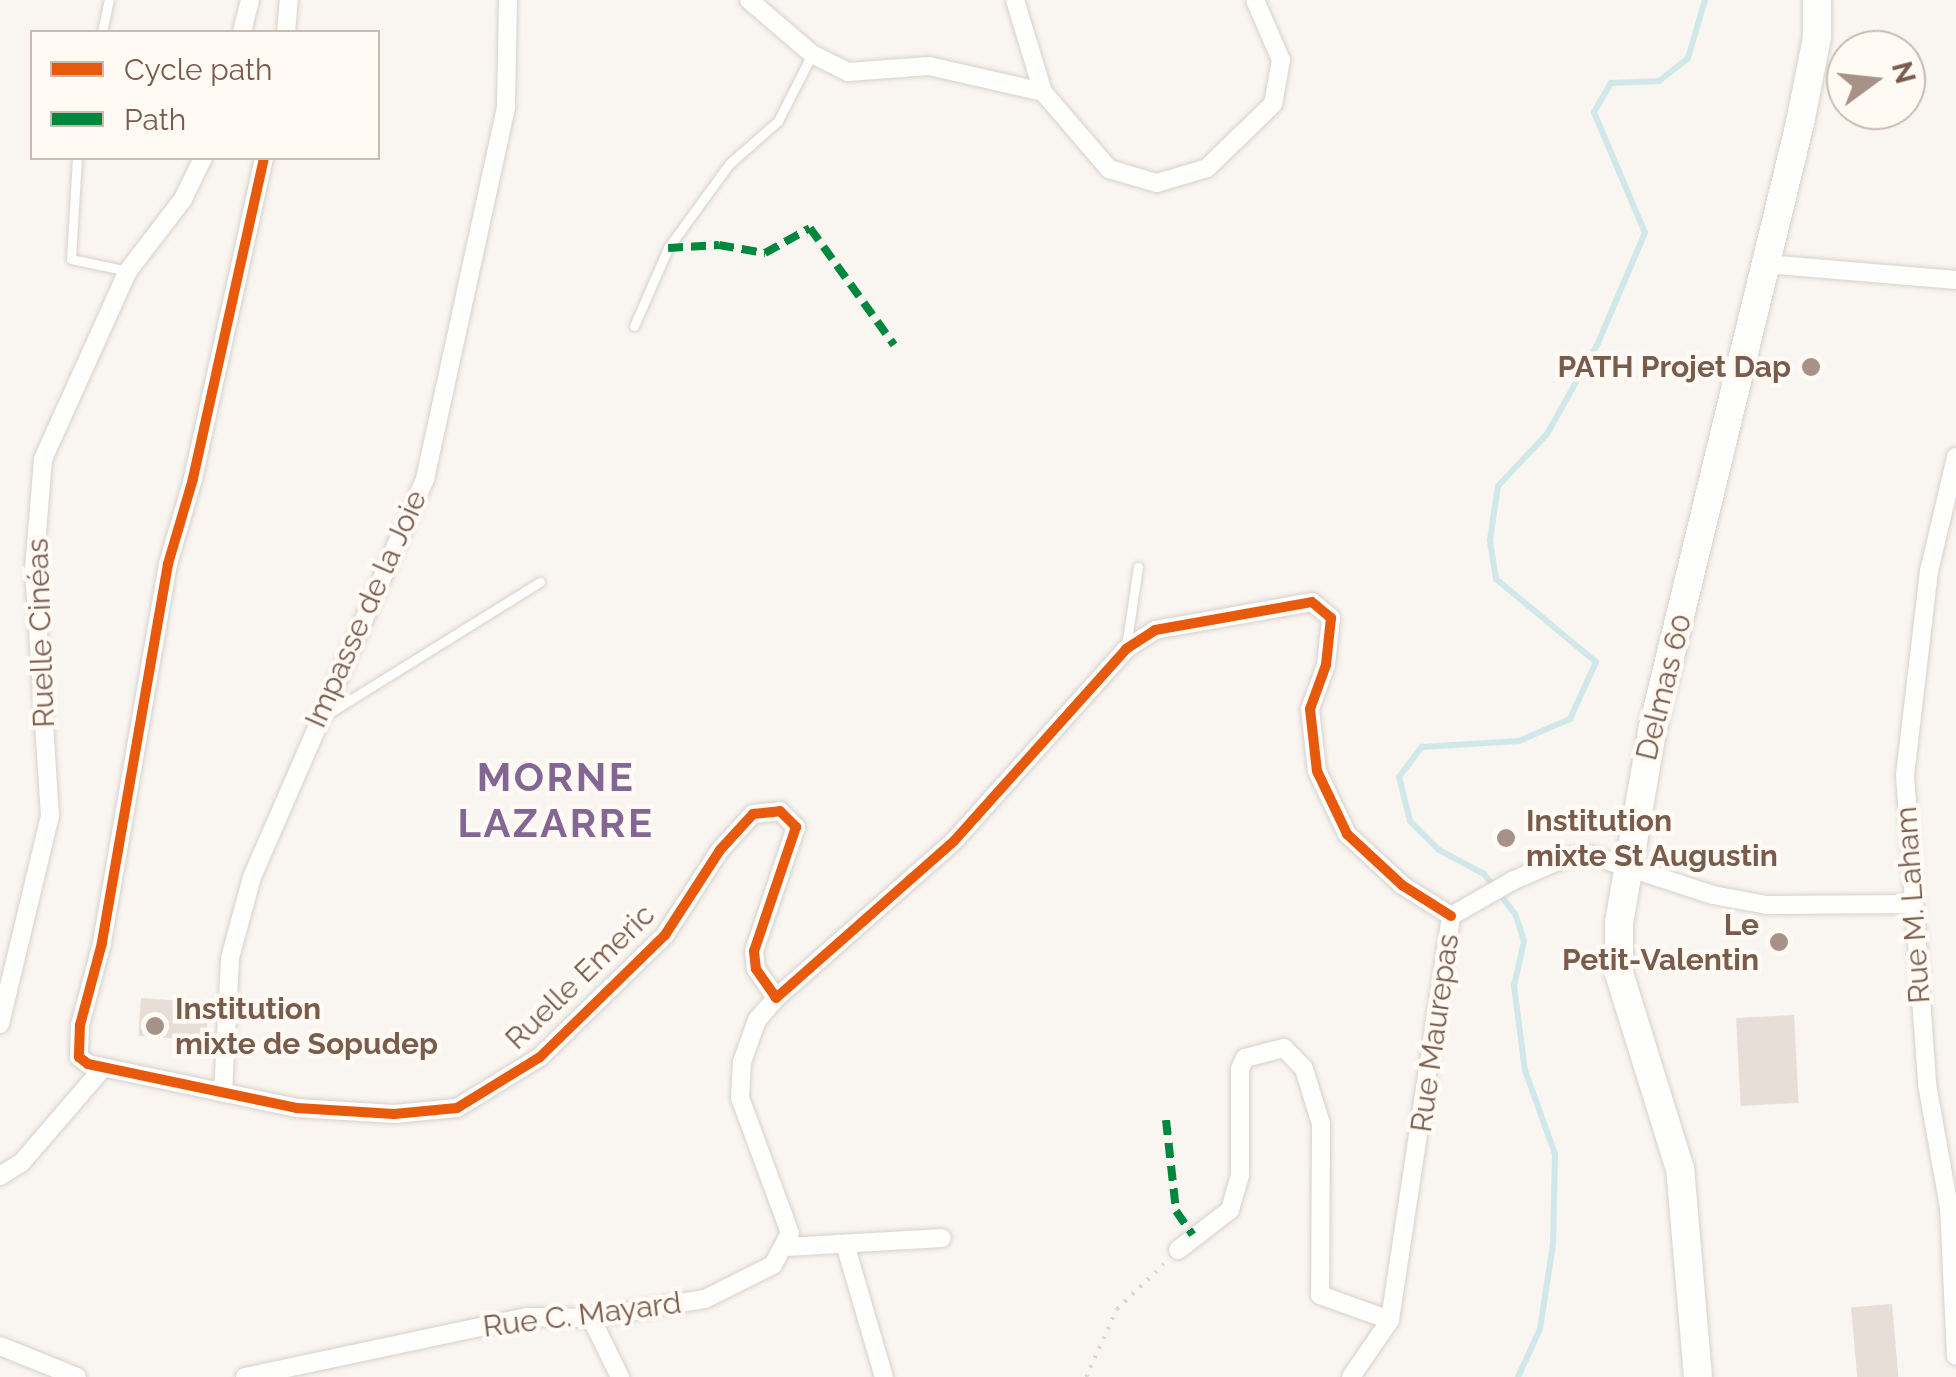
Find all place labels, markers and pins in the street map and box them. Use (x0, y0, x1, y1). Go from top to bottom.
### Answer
place label: PATH Projet Dap (1557, 349, 1791, 385)
marker: PATH Projet Dap (1800, 356, 1822, 378)
place label: Institution mixte St Augustin (1526, 803, 1779, 874)
marker: Institution mixte St Augustin (1495, 827, 1517, 849)
place label: Le Petit-Valentin (1562, 907, 1759, 978)
marker: Le Petit-Valentin (1768, 931, 1790, 953)
place label: Institution mixte de Sopudep (175, 991, 438, 1062)
marker: Institution mixte de Sopudep (144, 1015, 166, 1037)

